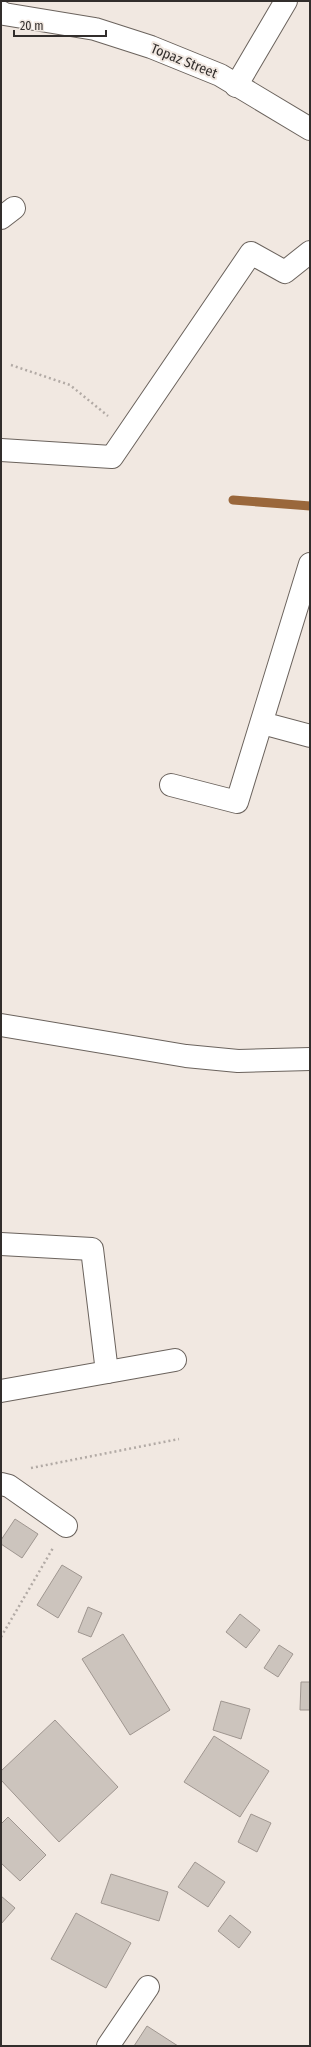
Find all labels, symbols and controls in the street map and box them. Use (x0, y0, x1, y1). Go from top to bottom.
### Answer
scale bar (14, 12, 106, 38)
text: 20 m (20, 19, 44, 33)
street label: Topaz Street (148, 40, 220, 82)

